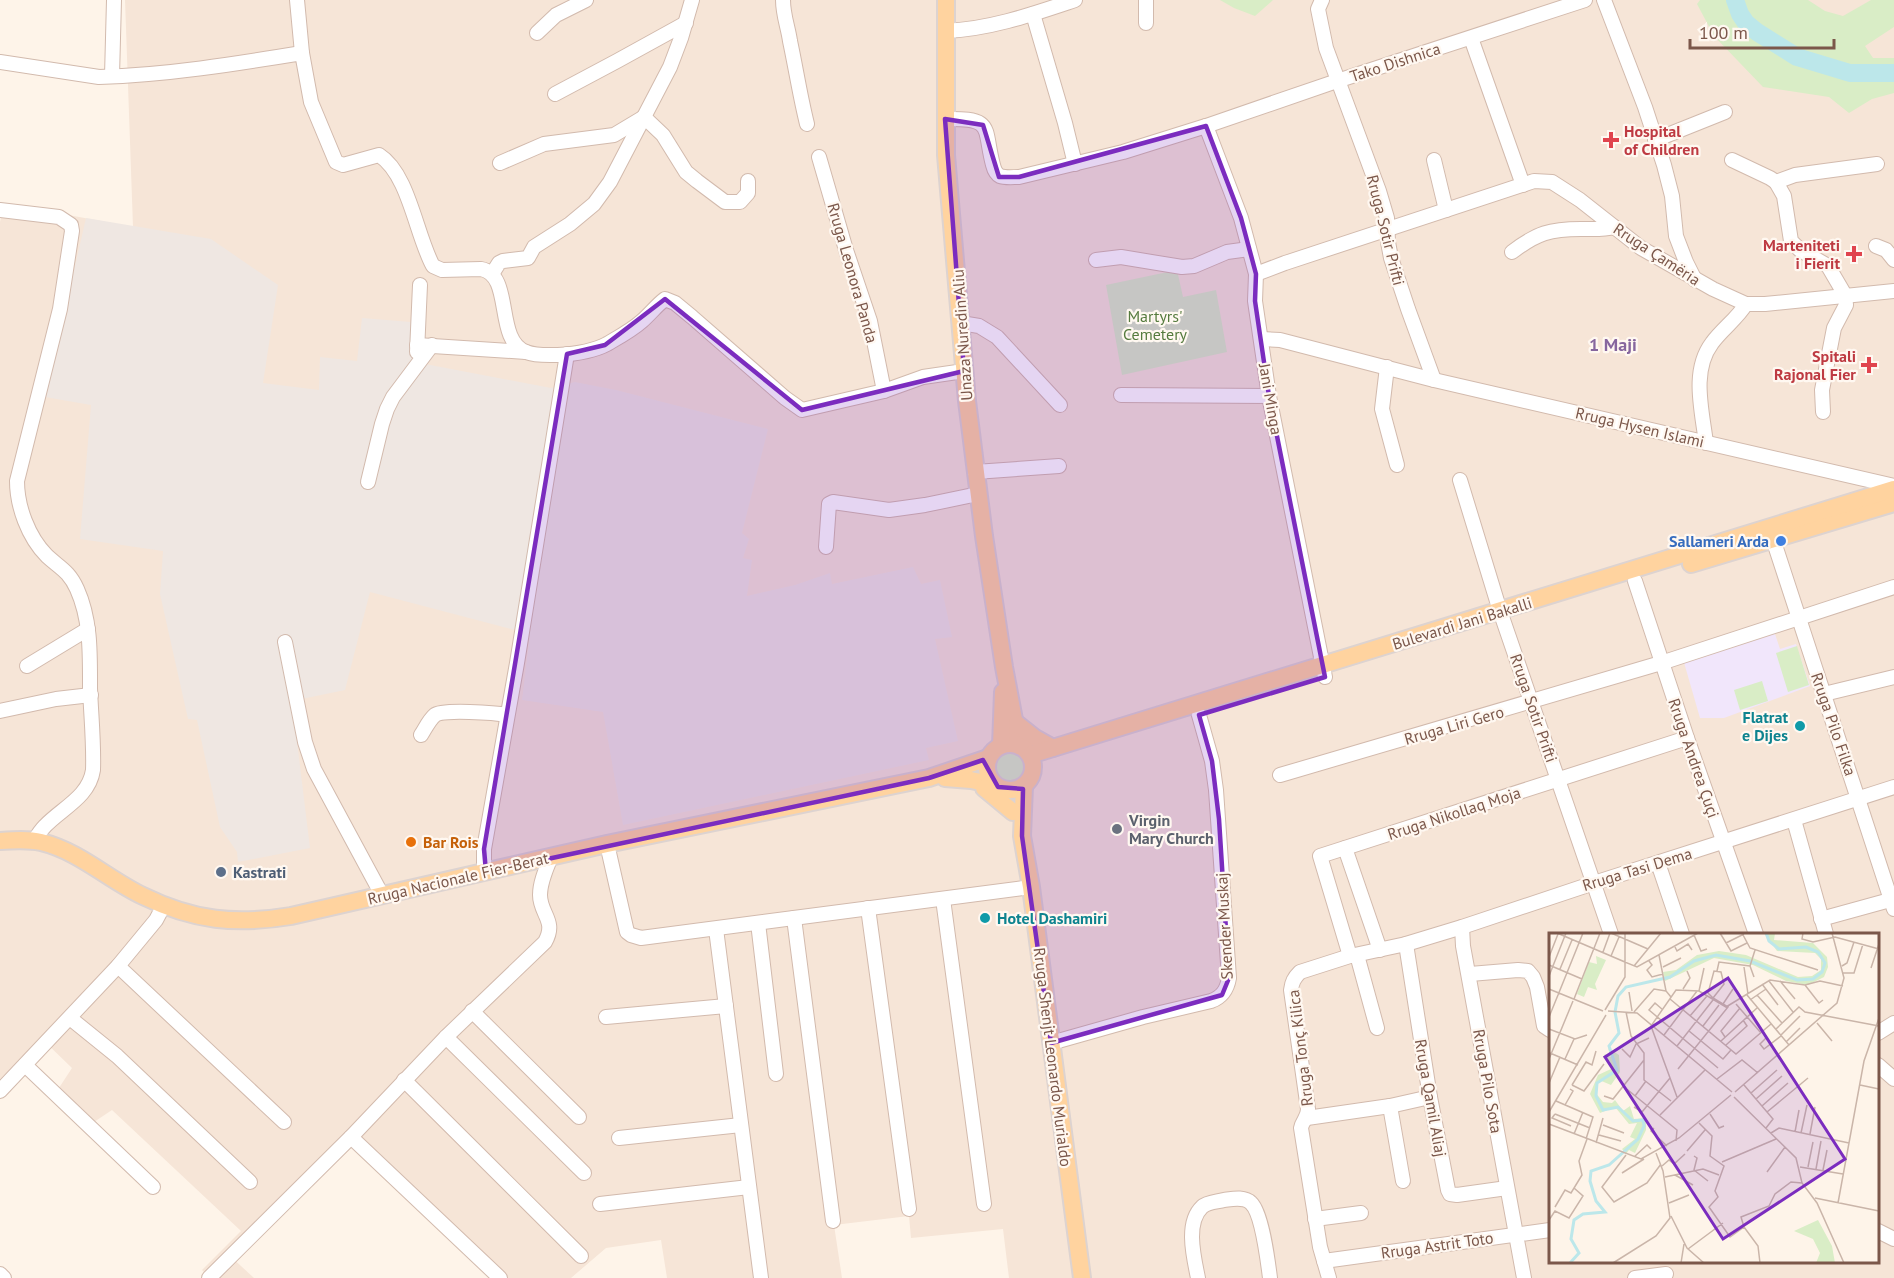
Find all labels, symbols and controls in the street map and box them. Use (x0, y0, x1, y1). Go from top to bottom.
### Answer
scale bar (1690, 12, 1834, 50)
text: 100 m (1699, 21, 1748, 44)
street label: Tako Dishnica (1347, 38, 1443, 86)
place label: Hospital of Children (1624, 121, 1699, 159)
marker: Hospital of Children (1602, 131, 1620, 149)
street label: Rruga Sotir Prifti (1363, 173, 1409, 287)
street label: Rruga Leonora Panda (823, 201, 883, 345)
street label: Rruga Çamëria (1610, 218, 1704, 290)
place label: Marteniteti i Fierit (1763, 235, 1840, 273)
marker: Marteniteti i Fierit (1845, 245, 1863, 263)
street label: Unaza Nuredin Aliu (947, 269, 977, 401)
park label: Martyrs' Cemetery (1123, 306, 1188, 344)
district label: 1 Maji (1589, 333, 1637, 356)
place label: Spitali Rajonal Fier (1774, 346, 1856, 384)
marker: Spitali Rajonal Fier (1860, 356, 1878, 374)
street label: Jani Minga (1255, 361, 1287, 436)
street label: Rruga Hysen Islami (1574, 402, 1706, 452)
place label: Sallameri Arda (1669, 531, 1769, 551)
marker: Sallameri Arda (1774, 534, 1788, 548)
street label: Bulevardi Jani Bakalli (1390, 592, 1534, 654)
street label: Rruga Sotir Prifti (1506, 651, 1562, 765)
street label: Rruga Pilo Filka (1807, 670, 1861, 778)
street label: Rruga Andrea Çuçi (1664, 696, 1724, 820)
street label: Rruga Liri Gero (1402, 701, 1506, 749)
place label: Flatrat e Dijes (1742, 707, 1788, 745)
marker: Flatrat e Dijes (1793, 719, 1807, 733)
street label: Rruga Nikollaq Moja (1385, 782, 1523, 844)
place label: Virgin Mary Church (1128, 810, 1214, 848)
marker: Virgin Mary Church (1110, 822, 1124, 836)
place label: Bar Rois (423, 832, 479, 852)
marker: Bar Rois (404, 835, 418, 849)
street label: Rruga Tasi Dema (1580, 843, 1694, 895)
street label: Rruga Nacionale Fier-Berat (366, 847, 551, 909)
place label: Kastrati (233, 862, 286, 882)
marker: Kastrati (214, 865, 228, 879)
street label: Skender Muskaj (1211, 872, 1237, 980)
place label: Hotel Dashamiri (997, 908, 1107, 928)
marker: Hotel Dashamiri (978, 911, 992, 925)
inset map (1549, 933, 1879, 1263)
street label: Rruga Shenjt Leonardo Murialdo (1030, 946, 1076, 1168)
street label: Rruga Tonç Kilica (1283, 989, 1317, 1107)
street label: Rruga Pilo Sota (1469, 1027, 1507, 1135)
street label: Rruga Qamil Aliaj (1411, 1037, 1451, 1159)
street label: Rruga Astrit Toto (1379, 1227, 1495, 1263)

